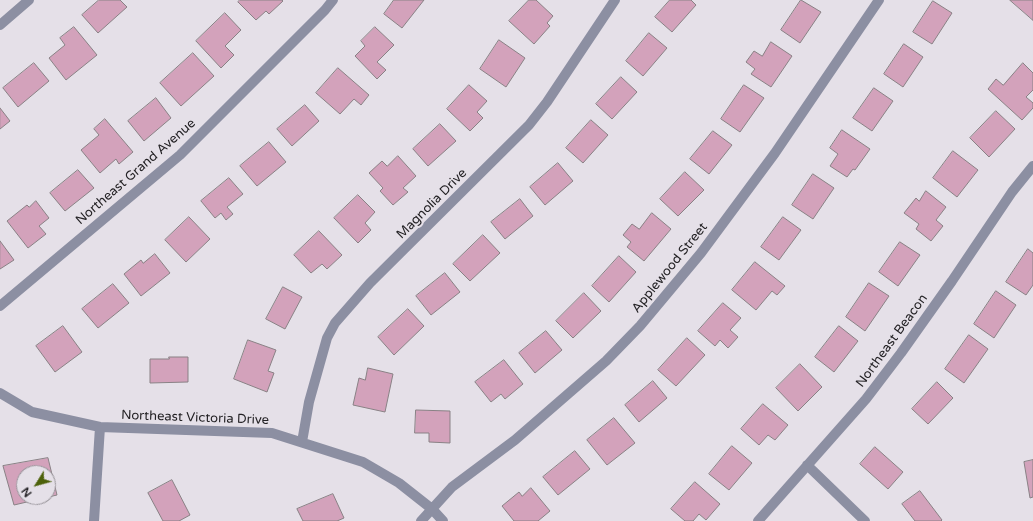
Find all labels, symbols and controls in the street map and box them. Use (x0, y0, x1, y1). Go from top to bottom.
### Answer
street label: Northeast Grand Avenue (73, 116, 199, 228)
street label: Magnolia Drive (394, 166, 470, 242)
street label: Applewood Street (629, 220, 711, 316)
street label: Northeast Beacon (853, 291, 931, 391)
street label: Northeast Victoria Drive (121, 408, 269, 428)
north arrow (16, 465, 56, 505)
text: N (19, 484, 35, 499)

